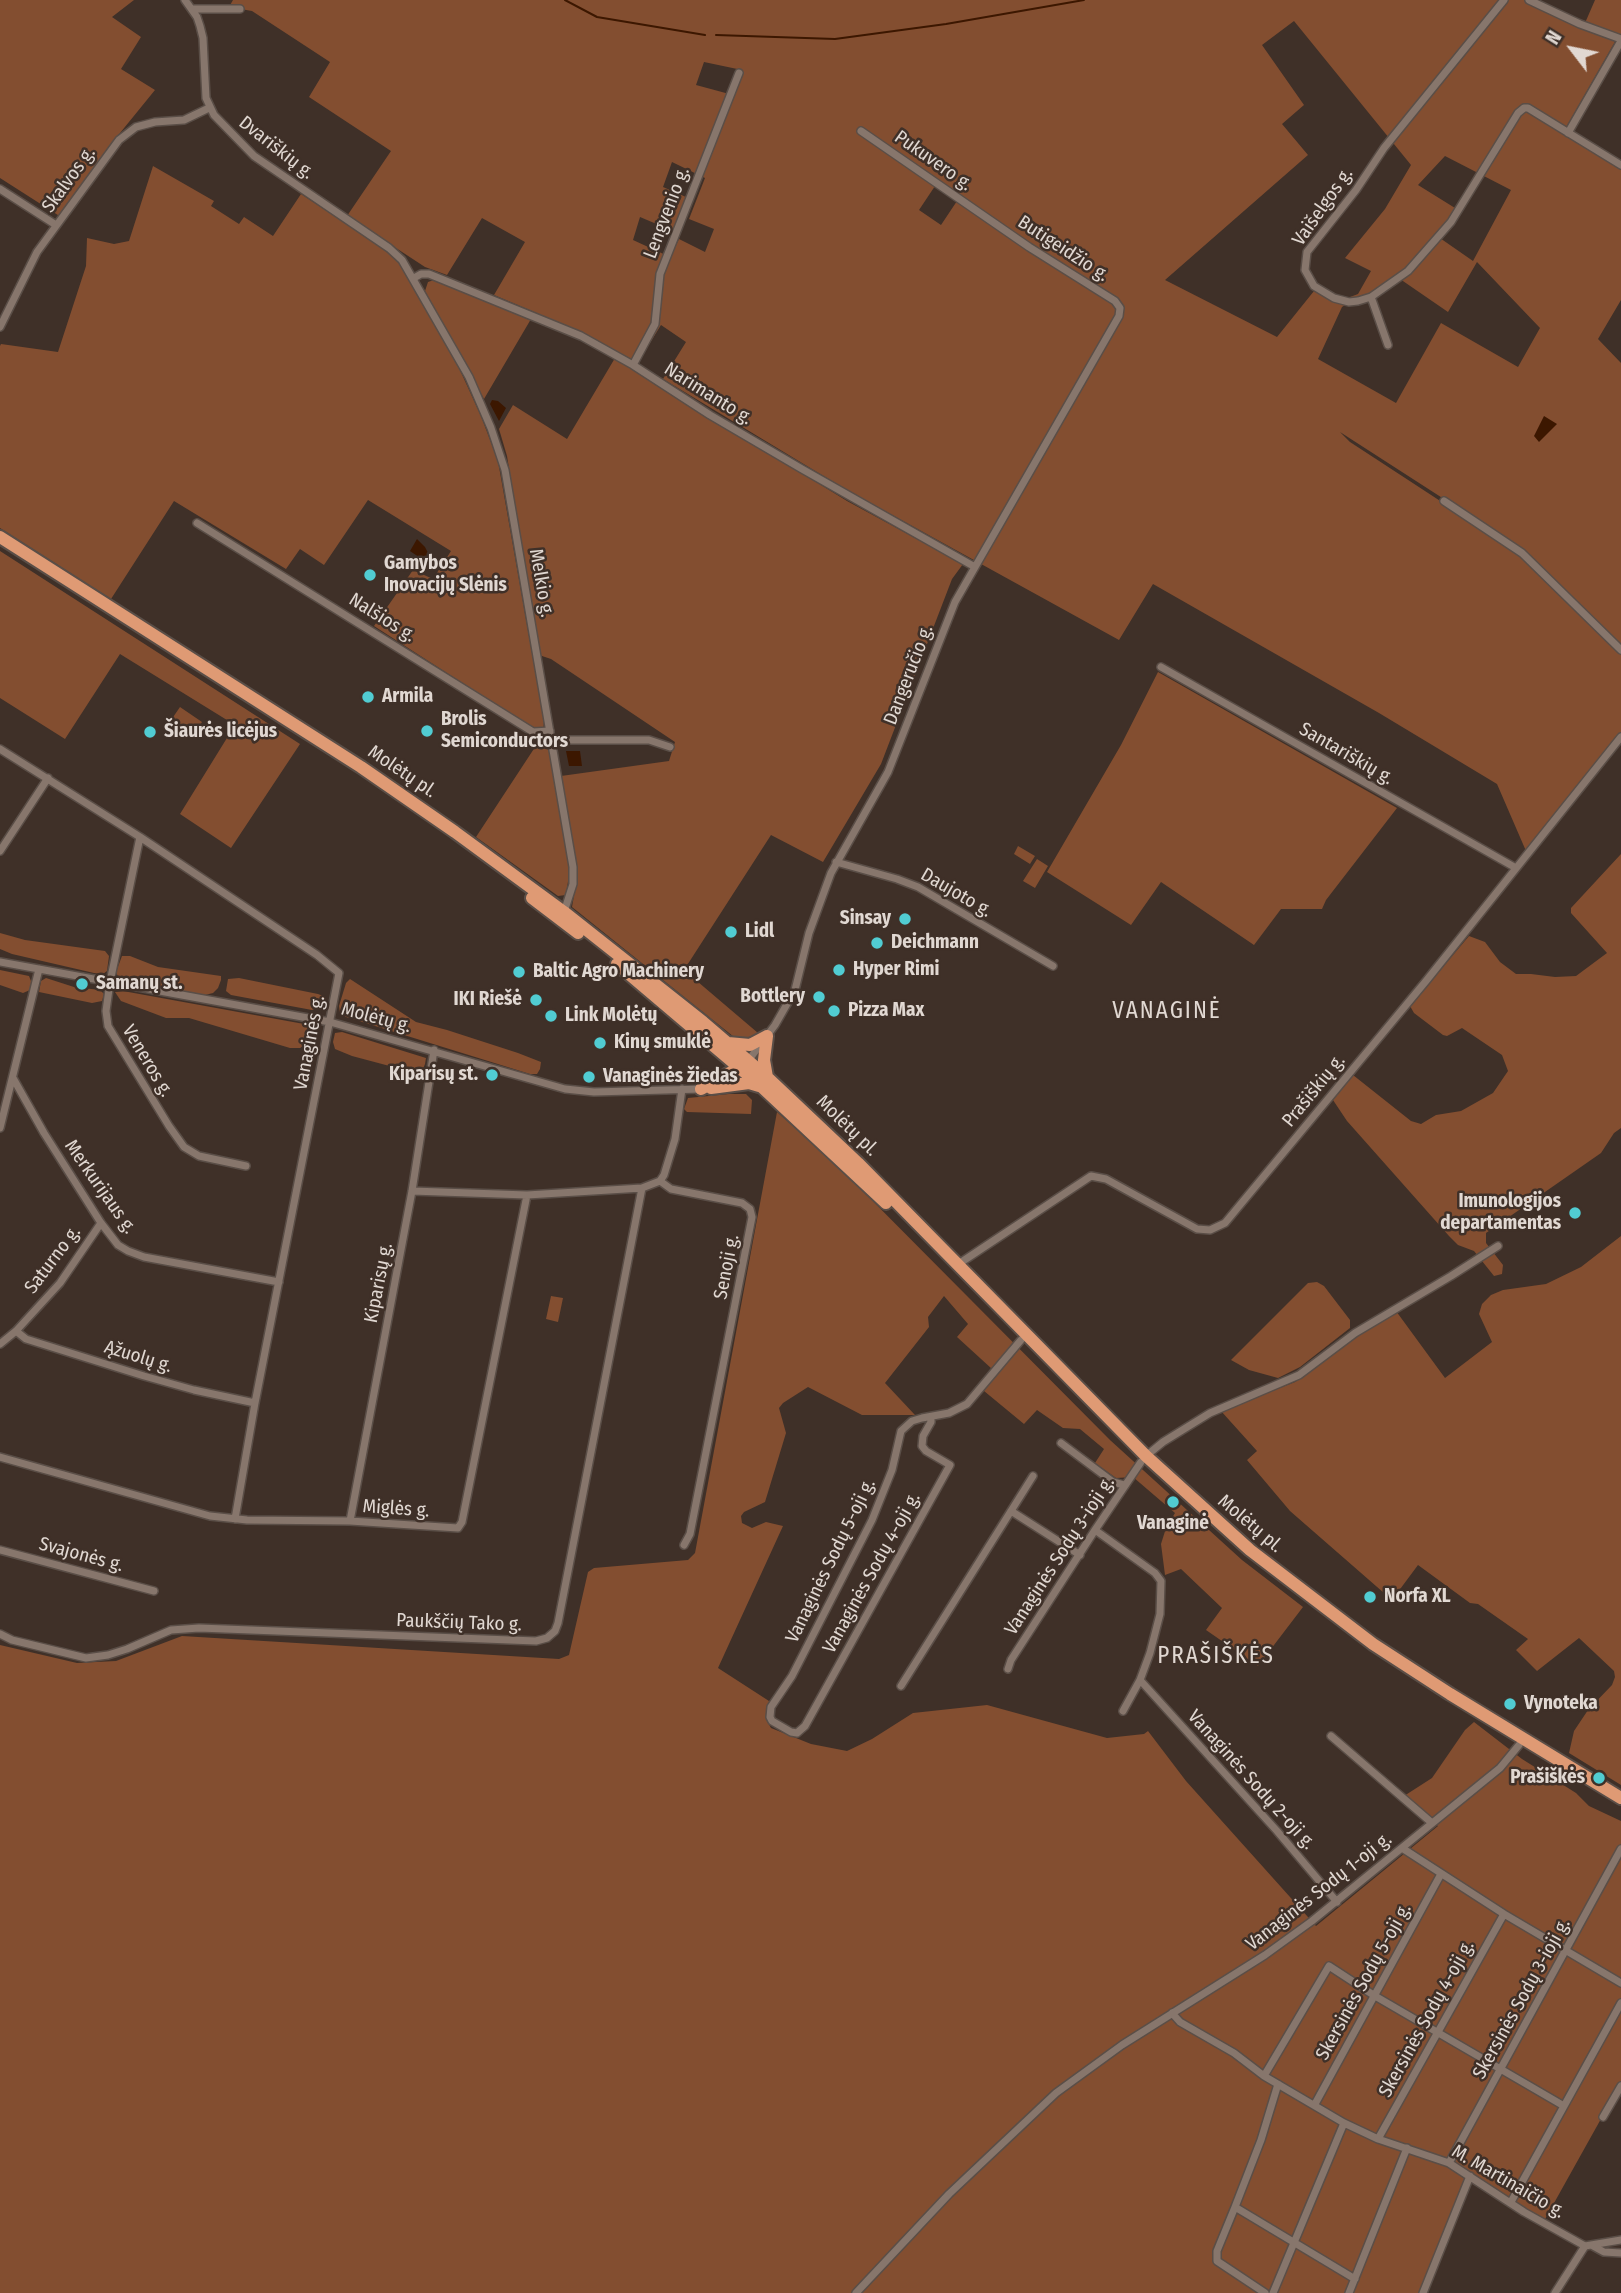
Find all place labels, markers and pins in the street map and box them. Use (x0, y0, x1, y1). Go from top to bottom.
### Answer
place label: Gamybos Inovacijų Slėnis (384, 553, 507, 597)
marker: Gamybos Inovacijų Slėnis (362, 567, 378, 583)
place label: Armila (382, 686, 433, 708)
marker: Armila (360, 689, 376, 705)
place label: Brolis Semiconductors (441, 709, 568, 753)
place label: Šiaurės licėjus (164, 721, 277, 743)
marker: Brolis Semiconductors (419, 723, 435, 739)
marker: Šiaurės licėjus (142, 724, 158, 740)
place label: Sinsay (840, 908, 891, 930)
marker: Sinsay (897, 911, 913, 927)
place label: Lidl (745, 921, 774, 943)
marker: Lidl (723, 924, 739, 940)
place label: Deichmann (891, 932, 979, 954)
marker: Deichmann (869, 935, 885, 951)
place label: Hyper Rimi (853, 959, 939, 981)
place label: Baltic Agro Machinery (533, 961, 704, 983)
marker: Hyper Rimi (831, 962, 847, 978)
marker: Baltic Agro Machinery (511, 964, 527, 980)
place label: Samanų st. (96, 973, 183, 995)
marker: Samanų st. (74, 976, 90, 992)
place label: Bottlery (740, 986, 805, 1008)
place label: IKI Riešė (454, 989, 522, 1011)
marker: Bottlery (811, 989, 827, 1005)
marker: IKI Riešė (528, 992, 544, 1008)
place label: Pizza Max (848, 1000, 924, 1022)
marker: Pizza Max (826, 1003, 842, 1019)
place label: Link Molėtų (565, 1005, 657, 1027)
marker: Link Molėtų (543, 1008, 559, 1024)
place label: Kinų smuklė (614, 1032, 711, 1054)
marker: Kinų smuklė (592, 1035, 608, 1051)
place label: Kiparisų st. (389, 1064, 478, 1086)
place label: Vanaginės žiedas (603, 1066, 738, 1088)
marker: Kiparisų st. (484, 1067, 500, 1083)
marker: Vanaginės žiedas (581, 1069, 597, 1085)
place label: Imunologijos departamentas (1440, 1191, 1561, 1235)
marker: Imunologijos departamentas (1567, 1205, 1583, 1221)
marker: Vanaginė (1165, 1494, 1181, 1510)
place label: Vanaginė (1137, 1513, 1209, 1535)
place label: Norfa XL (1384, 1586, 1451, 1608)
marker: Norfa XL (1362, 1589, 1378, 1605)
place label: Vynoteka (1524, 1693, 1598, 1715)
marker: Vynoteka (1502, 1696, 1518, 1712)
place label: Prašiškės (1510, 1767, 1585, 1789)
marker: Prašiškės (1591, 1770, 1607, 1786)

